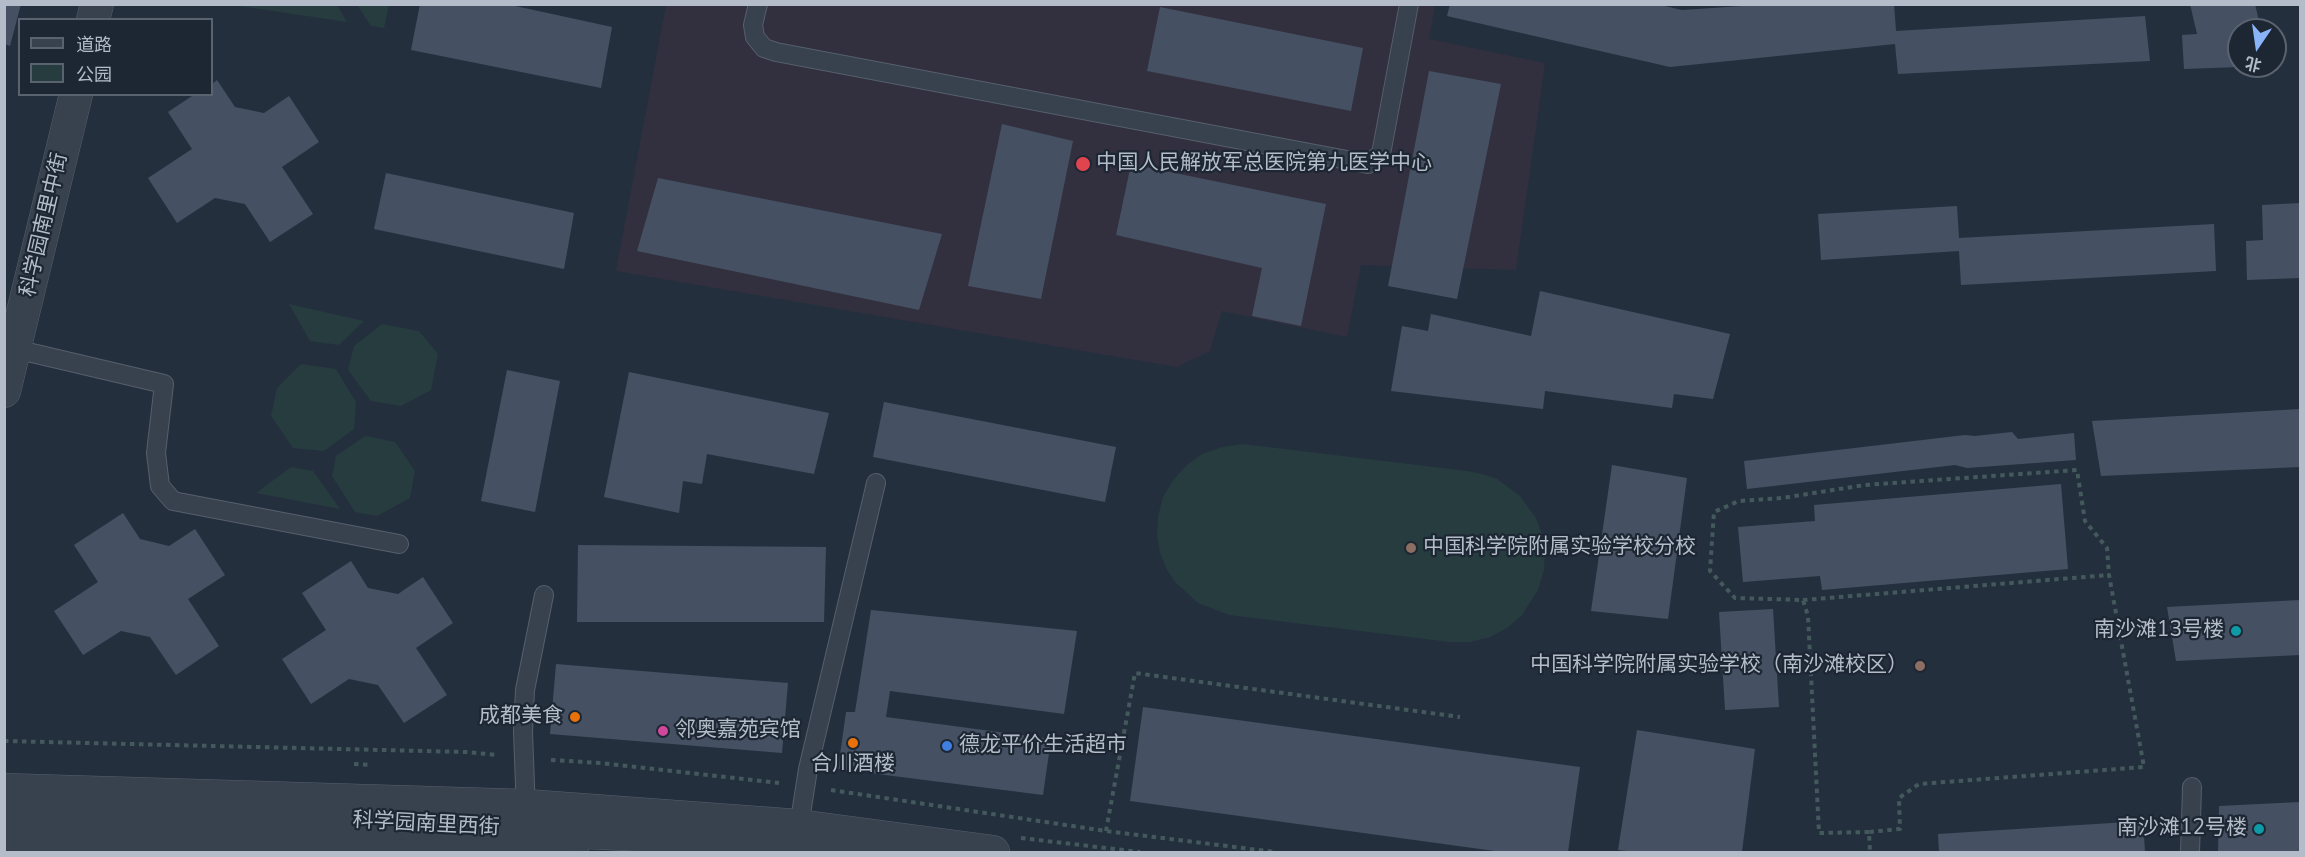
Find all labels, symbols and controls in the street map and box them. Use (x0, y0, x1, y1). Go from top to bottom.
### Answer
legend (18, 18, 213, 96)
north arrow (2227, 18, 2287, 78)
text: 道路 (76, 33, 112, 57)
text: 北 (2243, 51, 2264, 76)
text: 公园 (76, 63, 112, 87)
street label: 科学园南里中街 (16, 151, 74, 299)
place label: 中国人民解放军总医院第九医学中心 (1096, 151, 1432, 177)
marker: 中国人民解放军总医院第九医学中心 (1074, 155, 1092, 173)
place label: 中国科学院附属实验学校分校 (1423, 535, 1696, 561)
marker: 中国科学院附属实验学校分校 (1404, 541, 1418, 555)
place label: 南沙滩13号楼 (2094, 618, 2224, 644)
marker: 南沙滩13号楼 (2229, 624, 2243, 638)
place label: 中国科学院附属实验学校（南沙滩校区） (1530, 653, 1908, 679)
marker: 中国科学院附属实验学校（南沙滩校区） (1913, 659, 1927, 673)
place label: 成都美食 (479, 704, 563, 730)
marker: 成都美食 (568, 710, 582, 724)
place label: 邻奥嘉苑宾馆 (675, 718, 801, 744)
marker: 邻奥嘉苑宾馆 (656, 724, 670, 738)
place label: 德龙平价生活超市 (959, 733, 1127, 759)
marker: 合川酒楼 (846, 736, 860, 750)
marker: 德龙平价生活超市 (940, 739, 954, 753)
place label: 合川酒楼 (811, 752, 895, 778)
street label: 科学园南里西街 (352, 809, 500, 841)
place label: 南沙滩12号楼 (2117, 816, 2247, 842)
marker: 南沙滩12号楼 (2252, 822, 2266, 836)

